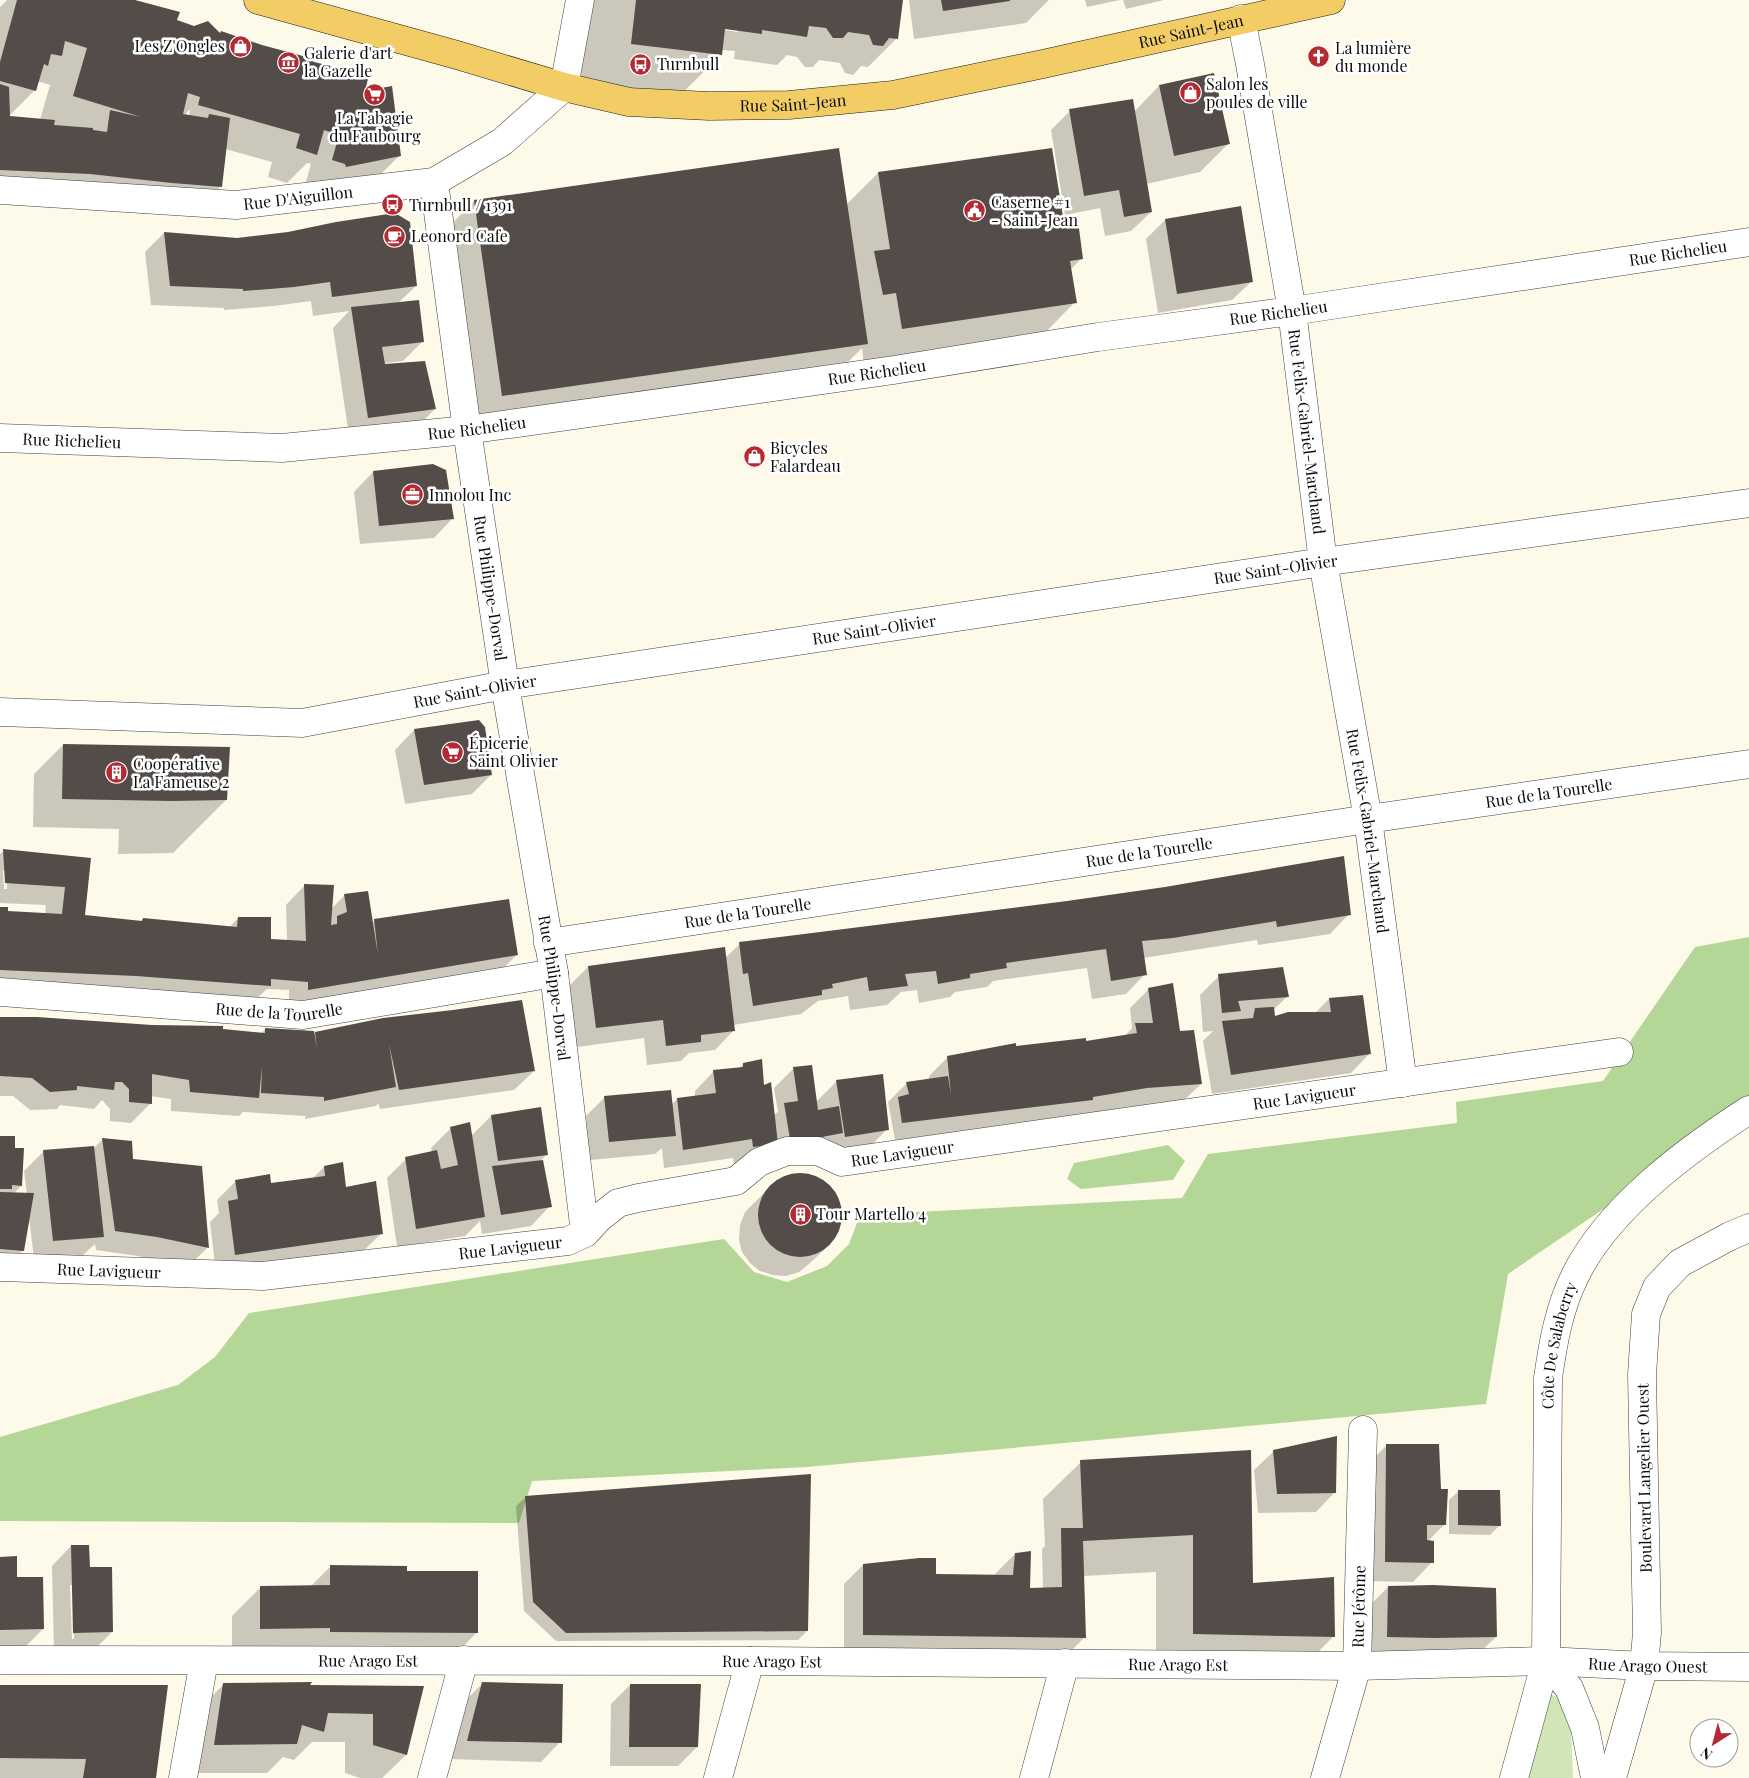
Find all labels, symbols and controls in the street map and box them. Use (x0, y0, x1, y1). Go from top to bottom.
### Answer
street label: Rue Saint-Jean (1136, 9, 1246, 53)
shop icon: Les Z'Ongles (229, 34, 253, 58)
place label: Les Z'Ongles (134, 35, 225, 56)
place label: La lumière du monde (1335, 37, 1411, 76)
place label: Galerie d'art la Gazelle (304, 42, 393, 81)
church icon: La lumière du monde (1307, 45, 1331, 69)
museum icon: Galerie d'art la Gazelle (276, 50, 300, 74)
bus stop icon: Turnbull (629, 52, 653, 76)
place label: Turnbull (657, 53, 720, 74)
place label: Salon les poules de ville (1206, 73, 1308, 112)
shop icon: Salon les poules de ville (1178, 81, 1202, 105)
supermarket icon: La Tabagie du Faubourg (363, 82, 387, 106)
street label: Rue Saint-Jean (739, 89, 848, 116)
place label: La Tabagie du Faubourg (329, 107, 421, 146)
street label: Rue D'Aiguillon (242, 180, 354, 214)
place label: Caserne #1 - Saint-Jean (991, 191, 1078, 230)
bus stop icon: Turnbull / 1391 (381, 193, 405, 217)
place label: Turnbull / 1391 (409, 194, 512, 215)
public building icon: Caserne #1 - Saint-Jean (963, 199, 987, 223)
cafe icon: Leonord Cafe (383, 224, 407, 248)
place label: Leonord Cafe (411, 225, 508, 246)
street label: Rue Richelieu (1627, 234, 1728, 270)
street label: Rue Richelieu (1228, 295, 1329, 329)
street label: Rue Felix-Gabriel-Marchand (1284, 328, 1330, 536)
street label: Rue Richelieu (826, 354, 927, 389)
street label: Rue Richelieu (427, 411, 527, 444)
street label: Rue Richelieu (22, 428, 122, 452)
place label: Bicycles Falardeau (770, 437, 841, 476)
shop icon: Bicycles Falardeau (742, 445, 766, 469)
office icon: Innolou Inc (401, 483, 425, 507)
place label: Innolou Inc (429, 484, 512, 505)
street label: Rue Philippe-Dorval (470, 514, 512, 663)
street label: Rue Saint-Olivier (1212, 549, 1339, 588)
street label: Rue Saint-Olivier (811, 609, 937, 649)
street label: Rue Saint-Olivier (411, 669, 538, 712)
street label: Rue Felix-Gabriel-Marchand (1342, 727, 1394, 935)
place label: Épicerie Saint Olivier (469, 732, 558, 771)
supermarket icon: Épicerie Saint Olivier (441, 740, 465, 764)
place label: Coopérative La Fameuse 2 (133, 753, 230, 792)
building icon: Coopérative La Fameuse 2 (105, 761, 129, 785)
street label: Rue de la Tourelle (1484, 773, 1614, 812)
street label: Rue de la Tourelle (1084, 832, 1214, 872)
street label: Rue de la Tourelle (683, 892, 813, 932)
street label: Rue Philippe-Dorval (534, 913, 575, 1062)
street label: Rue de la Tourelle (215, 997, 344, 1025)
street label: Rue Lavigueur (1251, 1078, 1357, 1114)
street label: Rue Lavigueur (849, 1135, 955, 1171)
building icon: Tour Martello 4 (788, 1202, 812, 1226)
place label: Tour Martello 4 (816, 1203, 926, 1224)
street label: Rue Lavigueur (457, 1231, 563, 1263)
street label: Rue Lavigueur (57, 1258, 161, 1282)
street label: Côte De Salaberry (1537, 1278, 1581, 1409)
street label: Boulevard Langelier Ouest (1631, 1383, 1656, 1573)
street label: Rue Jérôme (1346, 1565, 1370, 1648)
street label: Rue Arago Est (318, 1649, 418, 1671)
street label: Rue Arago Est (722, 1650, 822, 1672)
street label: Rue Arago Ouest (1588, 1652, 1708, 1677)
street label: Rue Arago Est (1128, 1653, 1228, 1675)
north arrow (1689, 1718, 1739, 1768)
text: N (1696, 1743, 1716, 1765)

